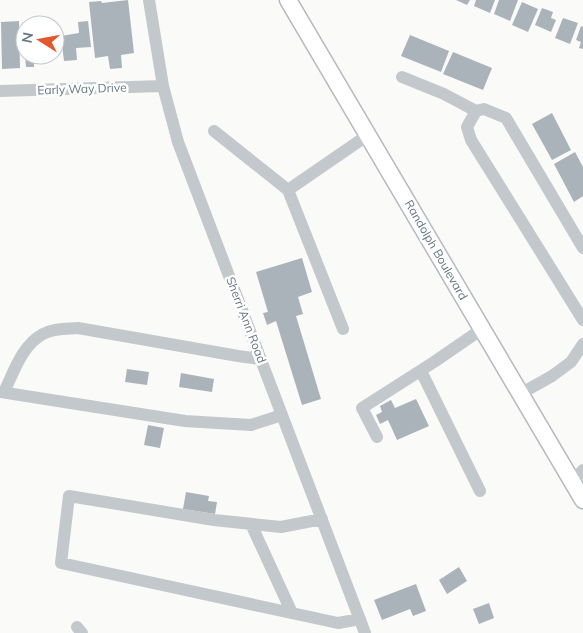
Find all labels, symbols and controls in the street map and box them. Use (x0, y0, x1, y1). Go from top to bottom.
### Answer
north arrow (15, 15, 65, 65)
text: N (17, 31, 37, 44)
street label: Early Way Drive (37, 79, 127, 98)
street label: Randolph Boulevard (402, 197, 471, 302)
street label: Sherri Ann Road (223, 275, 270, 365)

